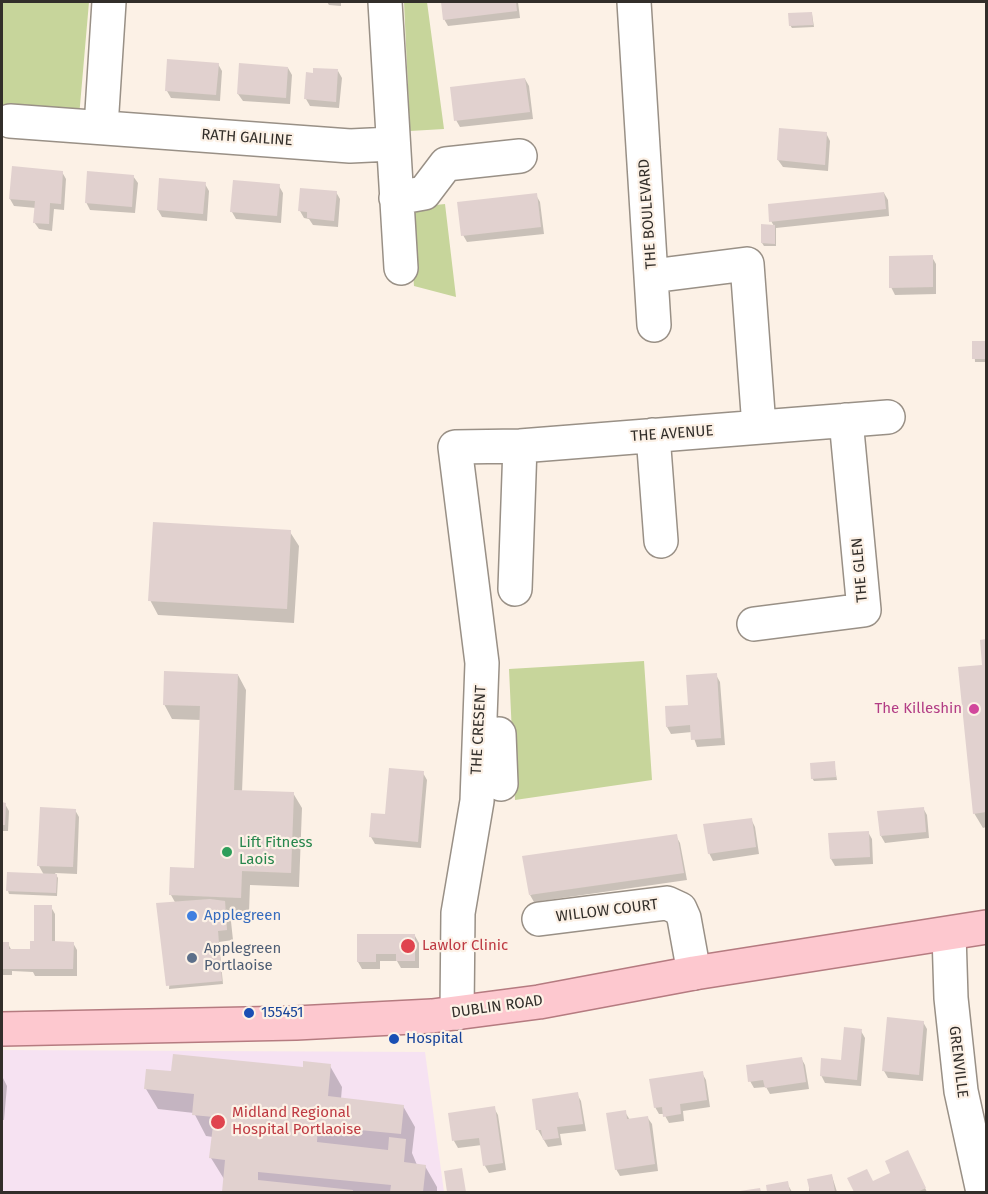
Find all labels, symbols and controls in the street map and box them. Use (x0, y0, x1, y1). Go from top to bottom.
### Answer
street label: RATH GAILINE (201, 126, 293, 150)
street label: THE BOULEVARD (635, 158, 661, 270)
street label: THE AVENUE (630, 422, 714, 446)
street label: THE GLEN (848, 537, 872, 603)
street label: THE CRESENT (468, 685, 490, 775)
place label: The Killeshin (875, 700, 962, 718)
marker: The Killeshin (967, 702, 981, 716)
place label: Lift Fitness Laois (239, 834, 312, 869)
marker: Lift Fitness Laois (220, 845, 234, 859)
street label: WILLOW COURT (555, 896, 659, 926)
place label: Applegreen (204, 907, 281, 925)
marker: Applegreen (185, 909, 199, 923)
marker: Lawlor Clinic (399, 937, 417, 955)
place label: Lawlor Clinic (422, 937, 508, 955)
place label: Applegreen Portlaoise (204, 940, 281, 975)
marker: Applegreen Portlaoise (185, 951, 199, 965)
street label: DUBLIN ROAD (450, 992, 544, 1022)
place label: 155451 (261, 1004, 304, 1022)
marker: 155451 (242, 1006, 256, 1020)
street label: GRENVILLE (945, 1025, 971, 1099)
place label: Hospital (406, 1030, 463, 1048)
marker: Hospital (387, 1032, 401, 1046)
place label: Midland Regional Hospital Portlaoise (232, 1104, 362, 1139)
marker: Midland Regional Hospital Portlaoise (209, 1113, 227, 1131)

